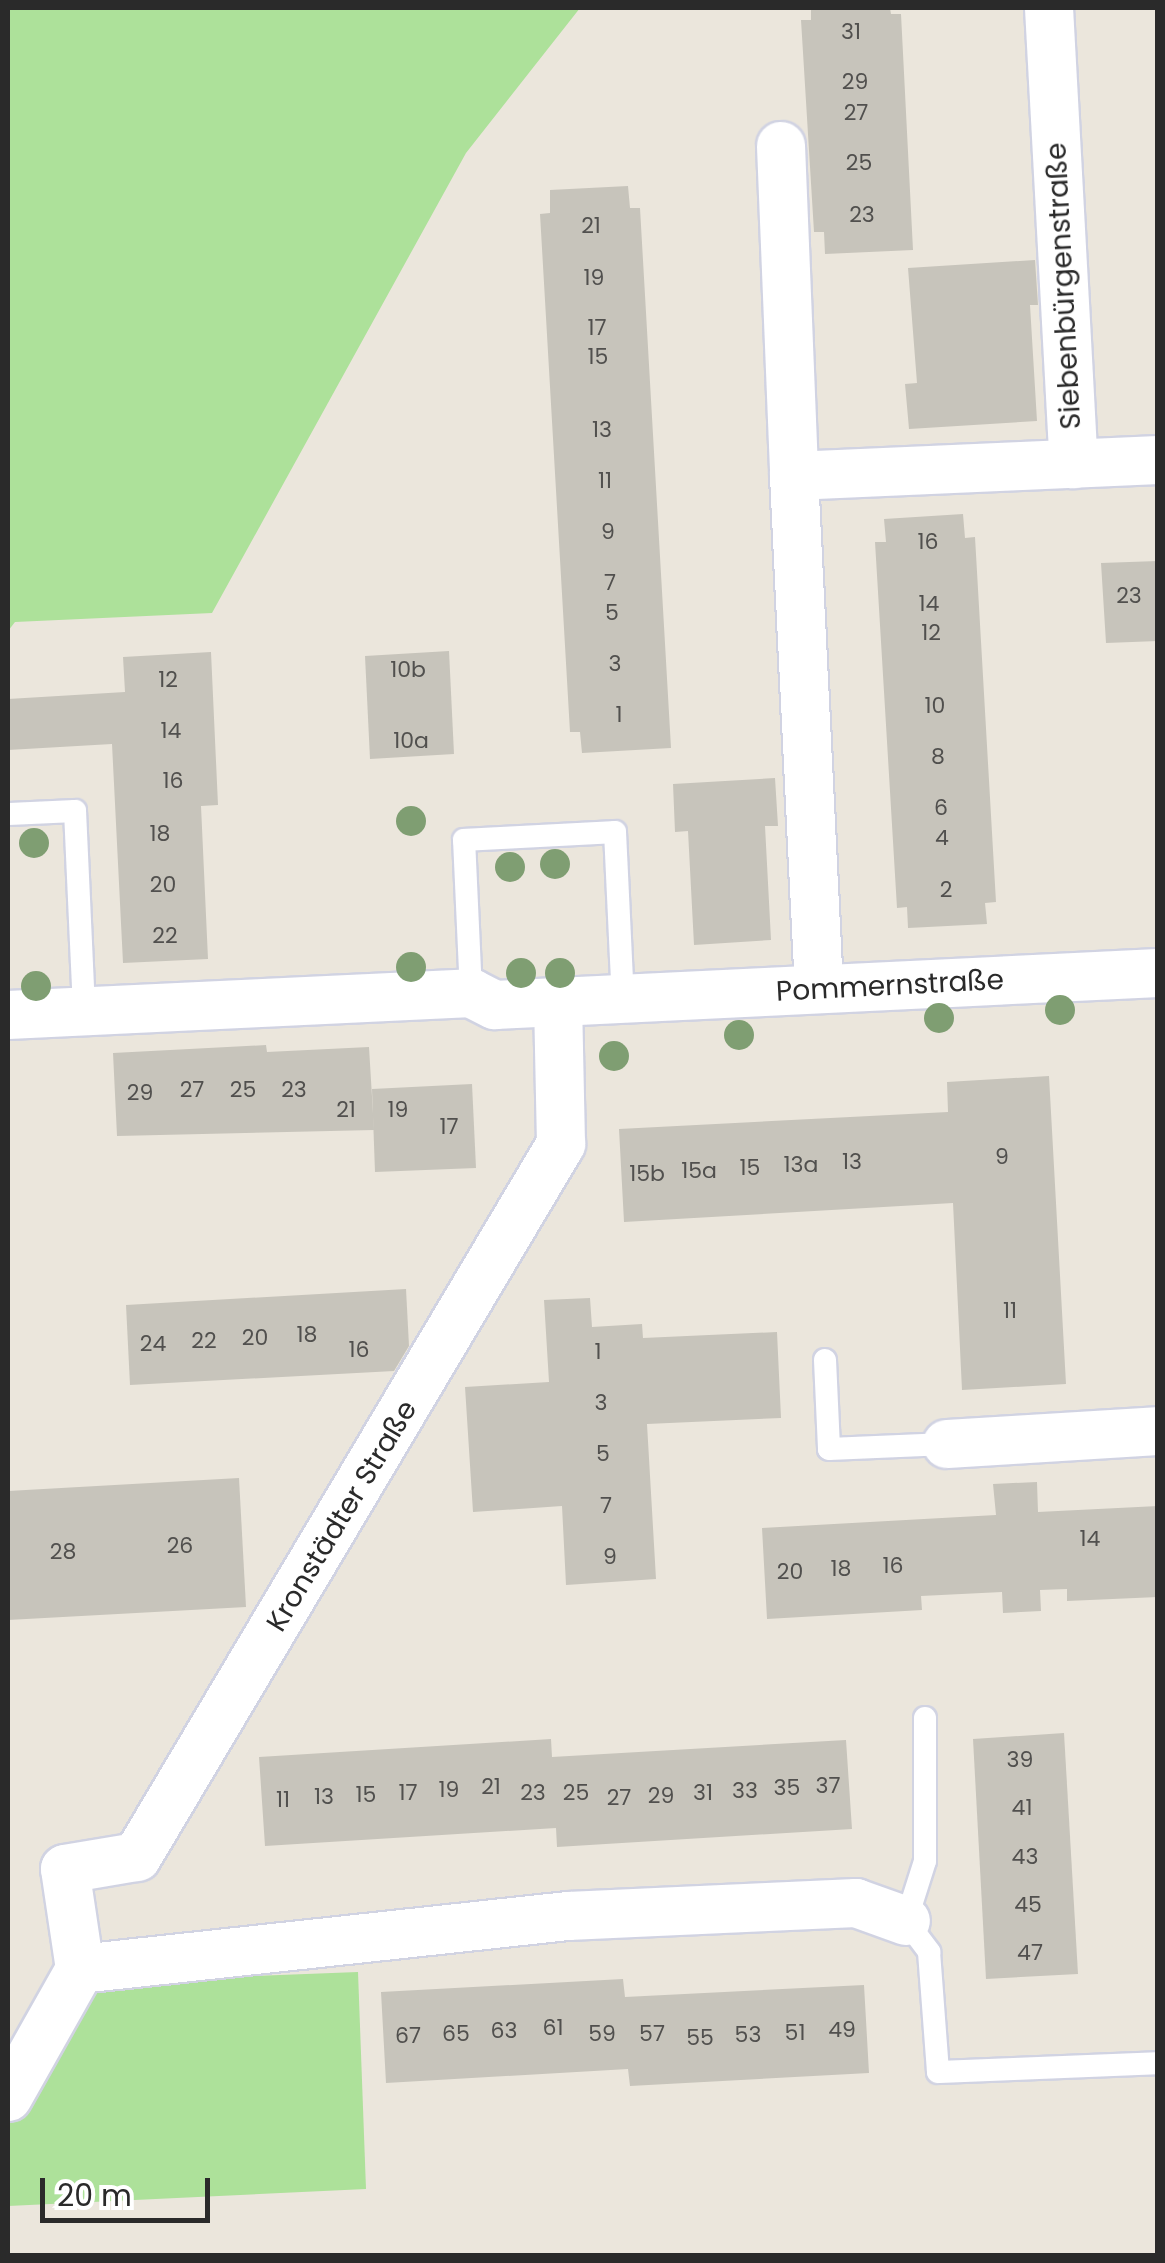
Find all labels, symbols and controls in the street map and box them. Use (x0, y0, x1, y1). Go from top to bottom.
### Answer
house number: 31 (841, 19, 861, 45)
house number: 29 (842, 69, 868, 95)
house number: 27 (844, 100, 868, 126)
street label: Siebenbürgenstraße (1040, 142, 1088, 430)
house number: 25 (846, 150, 872, 176)
house number: 23 (849, 202, 875, 228)
house number: 21 (581, 213, 601, 239)
house number: 19 (584, 265, 604, 291)
house number: 17 (587, 315, 607, 341)
house number: 15 (588, 344, 608, 370)
house number: 13 (592, 417, 612, 443)
house number: 11 (598, 468, 612, 494)
house number: 9 (601, 519, 615, 545)
house number: 16 (917, 529, 939, 555)
house number: 7 (604, 570, 616, 596)
house number: 23 (1116, 583, 1142, 609)
house number: 14 (919, 591, 939, 617)
house number: 5 (605, 600, 619, 626)
house number: 12 (921, 620, 941, 646)
house number: 3 (609, 651, 621, 677)
house number: 10b (390, 657, 426, 683)
house number: 12 (158, 667, 178, 693)
house number: 10 (925, 693, 945, 719)
house number: 1 (615, 702, 623, 728)
house number: 14 (161, 718, 181, 744)
house number: 10a (393, 728, 429, 754)
house number: 8 (931, 744, 945, 770)
house number: 16 (162, 768, 184, 794)
house number: 6 (934, 795, 948, 821)
house number: 18 (150, 821, 170, 847)
house number: 4 (935, 825, 949, 851)
house number: 20 (150, 872, 176, 898)
house number: 2 (940, 877, 952, 903)
house number: 22 (152, 923, 178, 949)
street label: Pommernstraße (775, 963, 1005, 1009)
house number: 27 (180, 1077, 204, 1103)
house number: 25 (230, 1077, 256, 1103)
house number: 23 (281, 1077, 307, 1103)
house number: 29 (127, 1080, 153, 1106)
house number: 21 (336, 1097, 356, 1123)
house number: 19 (388, 1097, 408, 1123)
house number: 17 (439, 1114, 459, 1140)
house number: 9 (995, 1144, 1009, 1170)
house number: 13 (842, 1149, 862, 1175)
house number: 13a (784, 1152, 818, 1178)
house number: 15 (740, 1155, 760, 1181)
house number: 15a (681, 1158, 717, 1184)
house number: 15b (629, 1161, 665, 1187)
house number: 11 (1003, 1298, 1017, 1324)
house number: 18 (297, 1322, 317, 1348)
house number: 20 (242, 1325, 268, 1351)
house number: 22 (191, 1328, 217, 1354)
house number: 24 (140, 1331, 166, 1357)
house number: 16 (348, 1337, 370, 1363)
house number: 1 (594, 1339, 602, 1365)
house number: 3 (595, 1390, 607, 1416)
street label: Kronstädter Straße (260, 1394, 424, 1638)
house number: 5 (596, 1441, 610, 1467)
house number: 7 (600, 1493, 612, 1519)
house number: 14 (1080, 1526, 1100, 1552)
house number: 26 (167, 1533, 193, 1559)
house number: 28 (50, 1539, 76, 1565)
house number: 9 (603, 1544, 617, 1570)
house number: 16 (882, 1553, 904, 1579)
house number: 18 (831, 1556, 851, 1582)
house number: 20 (777, 1559, 803, 1585)
house number: 39 (1007, 1747, 1033, 1773)
house number: 37 (816, 1773, 840, 1799)
house number: 21 (481, 1774, 501, 1800)
house number: 35 (774, 1775, 800, 1801)
house number: 19 (439, 1777, 459, 1803)
house number: 33 (732, 1778, 758, 1804)
house number: 17 (398, 1780, 418, 1806)
house number: 23 (520, 1780, 546, 1806)
house number: 25 (563, 1780, 589, 1806)
house number: 31 (693, 1780, 713, 1806)
house number: 15 (356, 1782, 376, 1808)
house number: 29 (648, 1783, 674, 1809)
house number: 13 (314, 1784, 334, 1810)
house number: 27 (607, 1785, 631, 1811)
house number: 11 (276, 1787, 290, 1813)
house number: 41 (1012, 1795, 1032, 1821)
house number: 43 (1012, 1844, 1038, 1870)
house number: 45 (1014, 1892, 1042, 1918)
house number: 47 (1017, 1940, 1043, 1966)
house number: 61 (542, 2015, 564, 2041)
house number: 49 (828, 2017, 856, 2043)
house number: 63 (491, 2018, 517, 2044)
house number: 51 (785, 2020, 805, 2046)
house number: 65 (442, 2021, 470, 2047)
house number: 59 (588, 2021, 616, 2047)
house number: 57 (639, 2021, 665, 2047)
house number: 53 (735, 2022, 761, 2048)
house number: 67 (395, 2023, 421, 2049)
house number: 55 (686, 2025, 714, 2051)
scale bar (45, 2158, 215, 2220)
text: 20 m (57, 2174, 132, 2217)

